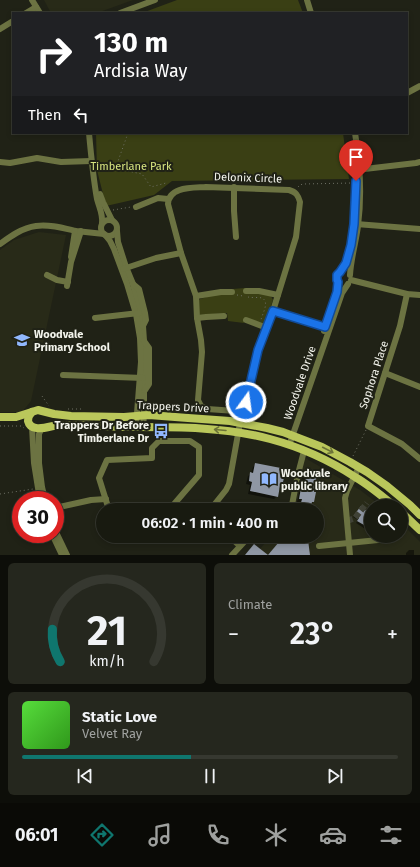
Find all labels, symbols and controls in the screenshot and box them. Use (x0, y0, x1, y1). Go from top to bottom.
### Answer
text: 130 m (94, 26, 168, 59)
icon: right (28, 28, 80, 80)
text: Ardisia Way (94, 60, 187, 82)
icon: left (70, 104, 92, 126)
text: Then (28, 106, 62, 124)
pin (339, 140, 373, 181)
icon: arrive (345, 146, 367, 168)
park label: Timberlane Park (90, 160, 172, 173)
street label: Delonix Circle (214, 170, 282, 186)
place label: Woodvale Primary School (34, 328, 111, 354)
school or university icon: Woodvale Primary School (13, 331, 31, 349)
street label: Sophora Place (357, 339, 391, 411)
street label: Woodvale Drive (281, 344, 319, 422)
position arrow (225, 381, 267, 423)
street label: Trappers Drive (137, 399, 209, 415)
place label: Trappers Dr Before Timberlane Dr (55, 419, 150, 445)
bus stop icon: Trappers Dr Before Timberlane Dr (152, 422, 170, 440)
one-way arrow (213, 427, 226, 434)
one-way arrow (322, 447, 334, 455)
place label: Woodvale public library (281, 467, 348, 493)
library icon: Woodvale public library (260, 470, 278, 488)
speed limit sign: 30 (12, 491, 64, 543)
map controls (364, 499, 408, 543)
button: search (364, 499, 408, 543)
text: 06:02 · 1 min · 400 m (142, 514, 278, 532)
text: Climate (228, 597, 272, 612)
text: 21 (87, 605, 127, 655)
text: 23° (290, 616, 336, 652)
text: − (228, 621, 239, 648)
text: + (387, 621, 398, 648)
text: km/h (89, 652, 125, 669)
text: Static Love (82, 708, 157, 726)
text: Velvet Ray (82, 726, 142, 741)
icon: previous (74, 765, 96, 787)
icon: pause (199, 765, 221, 787)
icon: next (324, 765, 346, 787)
icon: directions (88, 821, 116, 849)
icon: music (146, 821, 174, 849)
icon: phone (204, 821, 232, 849)
icon: climate (262, 821, 290, 849)
icon: car (319, 821, 347, 849)
icon: filters (377, 821, 405, 849)
text: 06:01 (15, 824, 58, 846)

